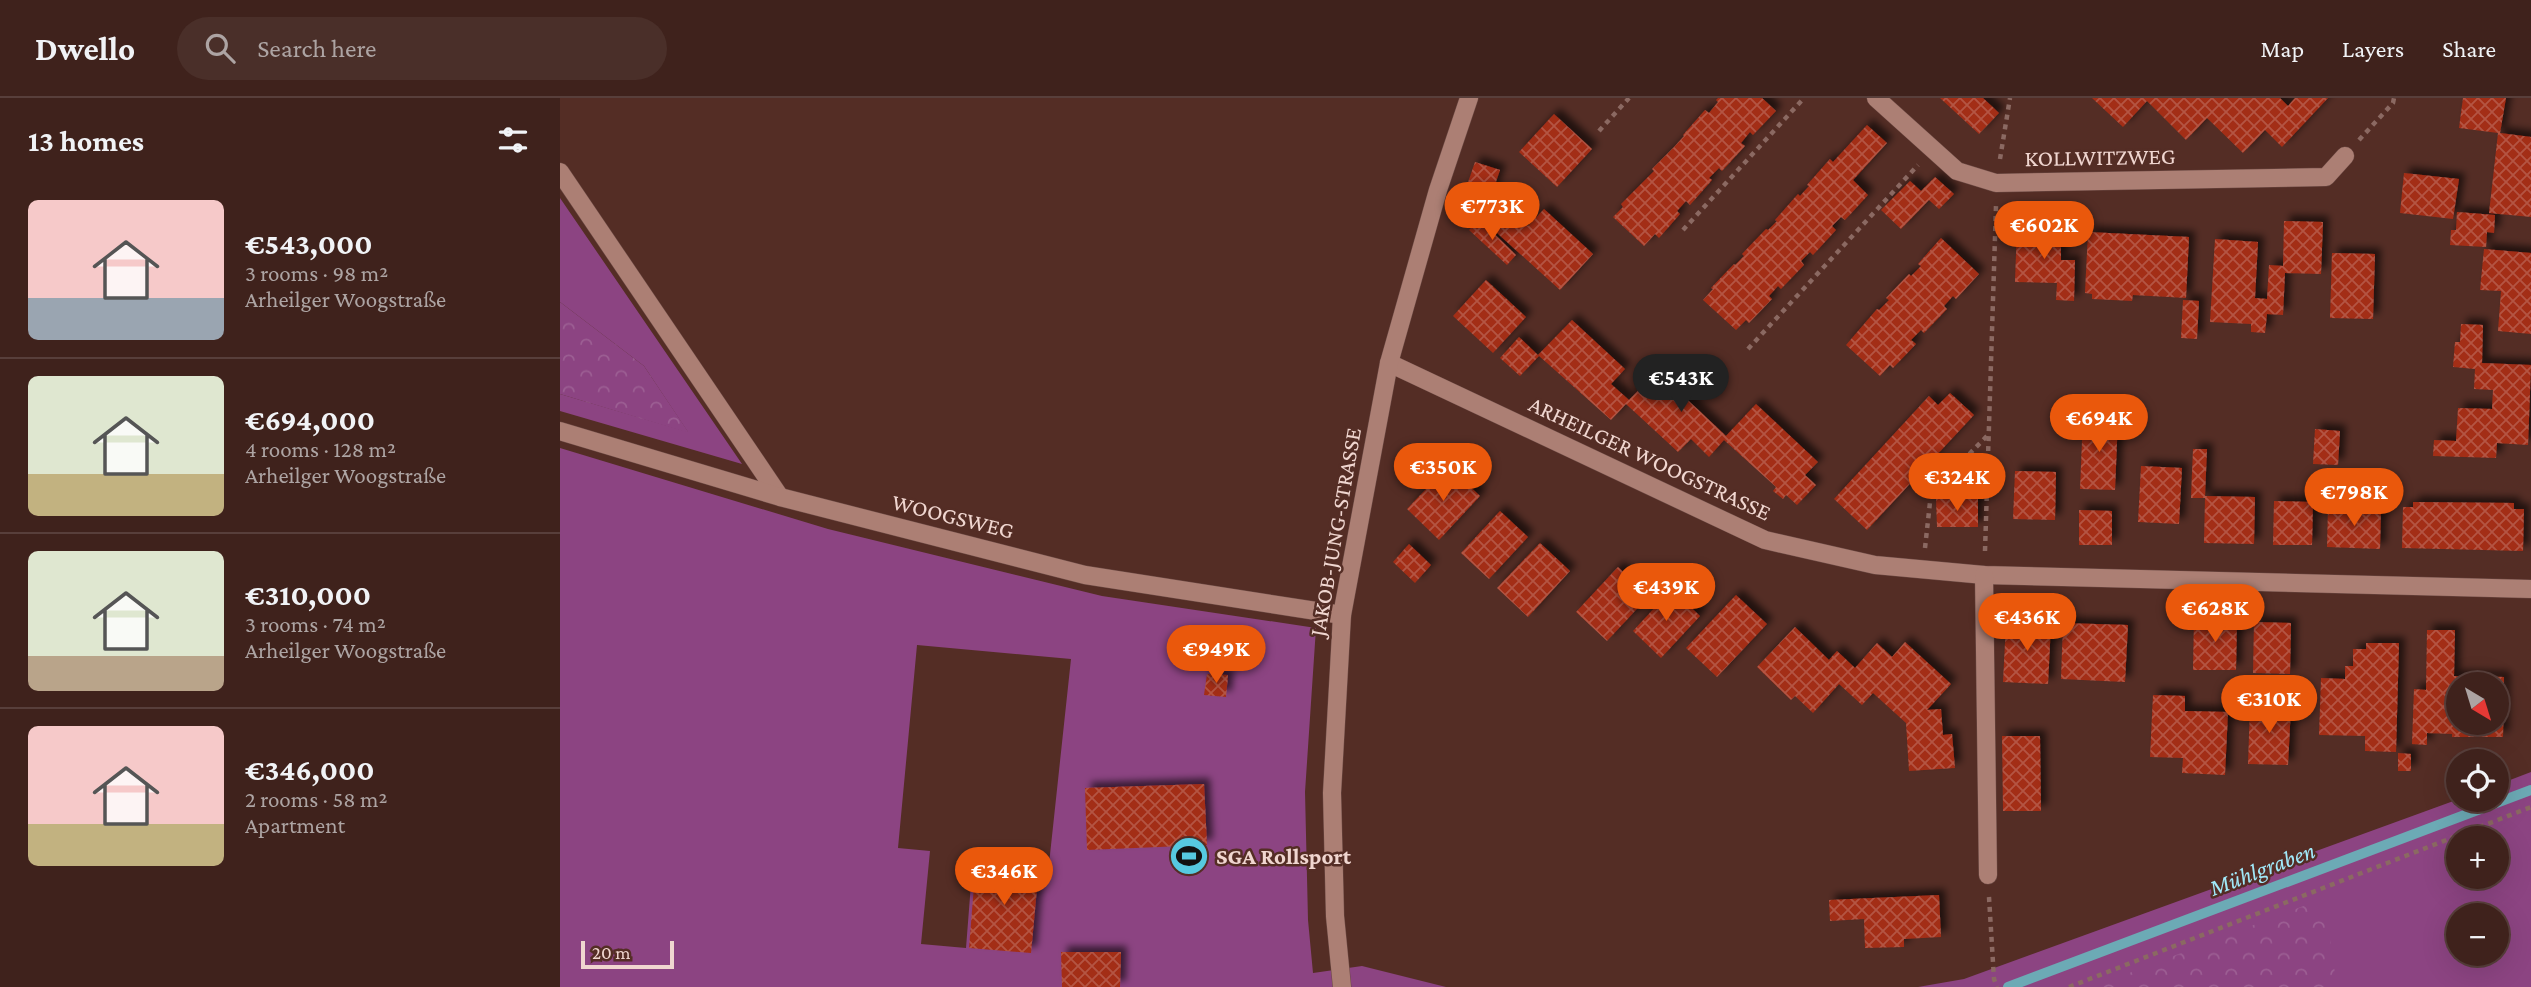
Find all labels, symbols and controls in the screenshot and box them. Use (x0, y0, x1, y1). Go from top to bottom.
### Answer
search box (177, 17, 667, 80)
icon: search (201, 29, 239, 67)
text: Dwello (35, 30, 135, 67)
text: Search here (257, 34, 377, 63)
text: Map (2260, 35, 2304, 62)
text: Layers (2342, 35, 2404, 62)
text: Share (2442, 35, 2496, 62)
icon: filters (494, 121, 532, 159)
text: 13 homes (28, 124, 144, 157)
street label: KOLLWITZWEG (2024, 143, 2176, 171)
pin: €773K (1443, 183, 1541, 242)
text: €773K (1461, 192, 1523, 218)
pin: €602K (1995, 202, 2093, 261)
text: €602K (2010, 211, 2078, 237)
text: €543,000 (245, 227, 372, 260)
icon: home (84, 228, 168, 312)
text: 3 rooms · 98 m² (245, 260, 388, 286)
text: Arheilger Woogstraße (245, 286, 446, 312)
pin: €543K (1632, 354, 1730, 414)
text: €543K (1649, 364, 1713, 390)
street label: ARHEILGER WOOGSTRASSE (1525, 390, 1775, 526)
pin: €694K (2050, 394, 2148, 454)
text: €694,000 (245, 403, 375, 436)
icon: home (84, 404, 168, 488)
text: €694K (2066, 404, 2132, 430)
street label: JAKOB-JUNG-STRASSE (1303, 426, 1366, 640)
text: 4 rooms · 128 m² (245, 436, 396, 462)
pin: €350K (1394, 444, 1492, 503)
text: €350K (1410, 453, 1476, 479)
pin: €324K (1908, 454, 2006, 513)
text: Arheilger Woogstraße (245, 462, 446, 488)
text: €324K (1925, 463, 1989, 489)
pin: €798K (2305, 468, 2403, 528)
text: €798K (2321, 478, 2387, 504)
street label: WOOGSWEG (889, 488, 1017, 544)
pin: €439K (1617, 564, 1715, 623)
text: €439K (1633, 573, 1699, 599)
text: €310,000 (245, 578, 371, 611)
icon: home (84, 579, 168, 663)
pin: €628K (2166, 584, 2264, 644)
pin: €436K (1978, 594, 2076, 653)
text: €628K (2182, 594, 2248, 620)
text: €436K (1994, 603, 2060, 629)
text: 3 rooms · 74 m² (245, 611, 386, 637)
pin: €949K (1167, 626, 1265, 685)
text: €949K (1183, 635, 1249, 661)
text: Arheilger Woogstraße (245, 637, 446, 663)
north arrow (2446, 672, 2510, 735)
map controls (2446, 672, 2509, 966)
pin: €310K (2220, 676, 2318, 735)
text: €310K (2237, 685, 2301, 711)
button: locate (2446, 749, 2509, 812)
text: €346,000 (245, 753, 374, 786)
icon: home (84, 754, 168, 838)
text: 2 rooms · 58 m² (245, 786, 387, 812)
text: Apartment (245, 812, 345, 838)
button: + (2446, 826, 2509, 889)
sports icon: SGA Rollsport (1168, 835, 1210, 877)
water label: Mühlgraben (2204, 836, 2319, 901)
place label: SGA Rollsport (1216, 843, 1352, 869)
pin: €346K (955, 848, 1053, 907)
text: €346K (971, 857, 1037, 883)
button: − (2446, 903, 2509, 966)
scale bar (581, 938, 674, 970)
text: 20 m (592, 942, 631, 963)

